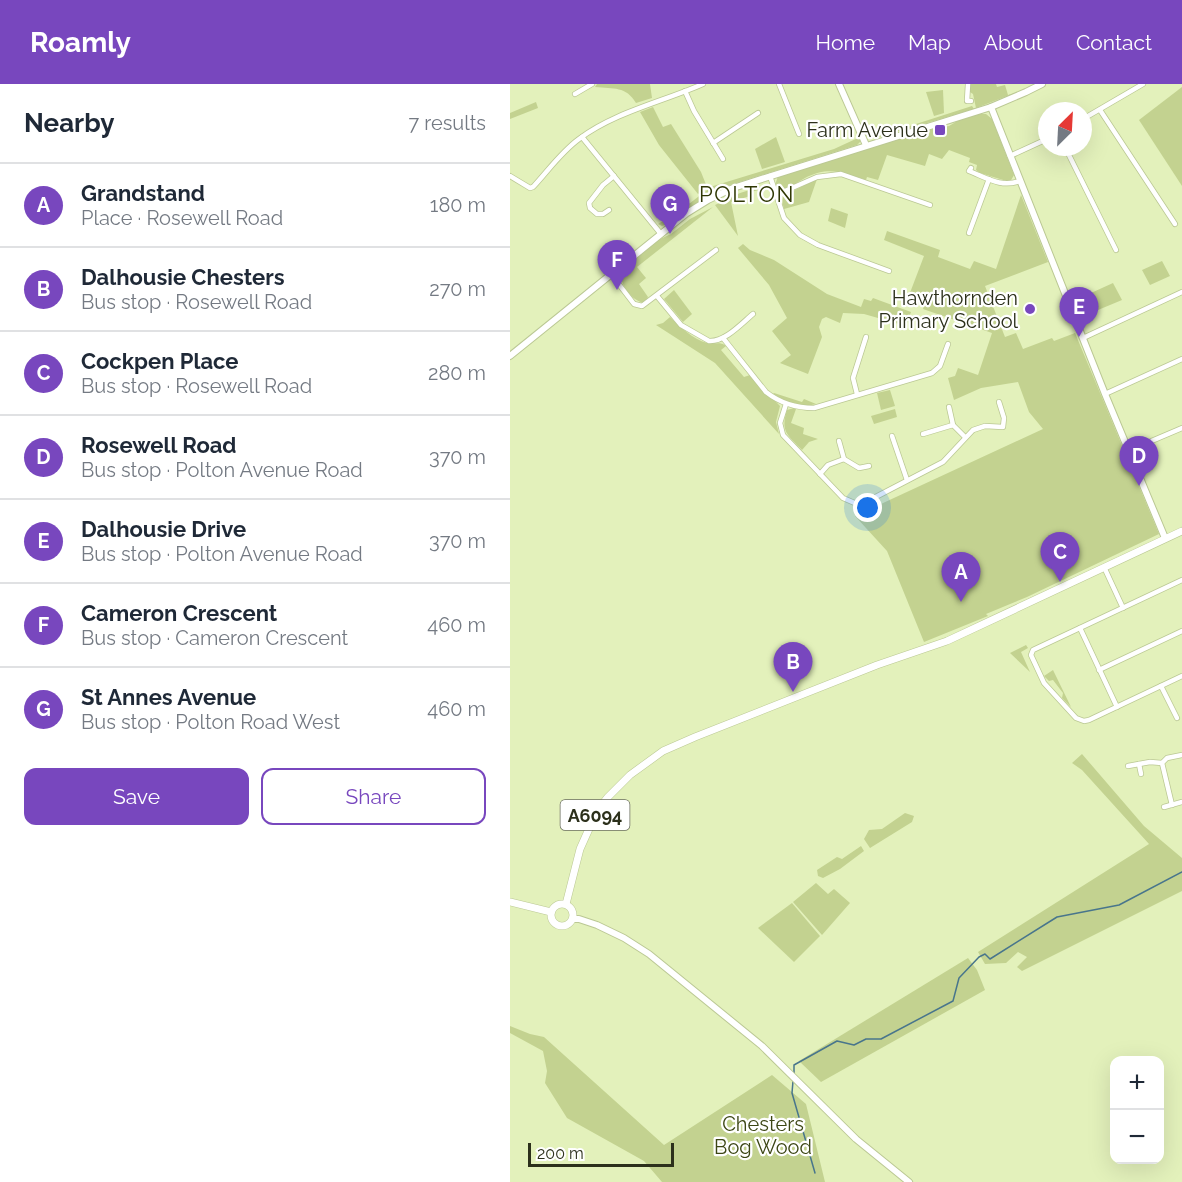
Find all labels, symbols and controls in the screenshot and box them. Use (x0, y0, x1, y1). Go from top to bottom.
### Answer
text: Roamly (30, 26, 131, 59)
text: Home (816, 30, 875, 55)
text: Map (908, 30, 951, 55)
text: About (984, 30, 1043, 55)
text: Contact (1076, 30, 1152, 55)
north arrow (1038, 102, 1092, 156)
text: Nearby (24, 108, 114, 138)
text: 7 results (408, 111, 486, 135)
place label: Farm Avenue (807, 118, 928, 142)
marker: Farm Avenue (933, 123, 947, 137)
text: Grandstand (81, 180, 205, 206)
district label: POLTON (699, 181, 795, 207)
pin: G (650, 184, 690, 234)
text: A (37, 193, 50, 217)
text: 180 m (430, 193, 486, 217)
text: Place · Rosewell Road (81, 206, 283, 230)
pin: F (598, 240, 636, 290)
text: Dalhousie Chesters (81, 264, 285, 290)
text: B (37, 277, 50, 301)
text: 270 m (429, 277, 486, 301)
place label: Hawthornden Primary School (878, 286, 1019, 333)
pin: E (1060, 288, 1098, 337)
text: Bus stop · Rosewell Road (81, 290, 312, 314)
marker: Hawthornden Primary School (1023, 302, 1037, 316)
text: Cockpen Place (81, 348, 239, 374)
text: C (37, 361, 50, 385)
text: 280 m (428, 361, 486, 385)
text: Bus stop · Rosewell Road (81, 374, 312, 398)
text: Rosewell Road (81, 432, 237, 458)
pin: D (1120, 436, 1158, 486)
text: D (36, 445, 51, 469)
text: 370 m (429, 445, 486, 469)
text: Bus stop · Polton Avenue Road (81, 458, 363, 482)
your location (853, 493, 882, 522)
text: Dalhousie Drive (81, 516, 246, 542)
text: E (37, 529, 50, 553)
text: 370 m (429, 529, 486, 553)
pin: C (1040, 532, 1080, 582)
text: Bus stop · Polton Avenue Road (81, 542, 363, 566)
pin: A (942, 552, 980, 602)
text: Cameron Crescent (81, 600, 277, 626)
text: F (38, 613, 49, 637)
text: 460 m (427, 613, 486, 637)
text: Bus stop · Cameron Crescent (81, 626, 348, 650)
pin: B (774, 642, 812, 692)
text: St Annes Avenue (81, 684, 256, 710)
text: G (36, 697, 51, 721)
text: 460 m (427, 697, 486, 721)
text: Bus stop · Polton Road West (81, 710, 340, 734)
button: Save (24, 768, 249, 825)
button: Share (261, 768, 486, 825)
road number: A6094 (560, 800, 629, 830)
map controls (1110, 1056, 1164, 1164)
button: + (1110, 1056, 1164, 1110)
button: − (1110, 1110, 1164, 1164)
park label: Chesters Bog Wood (714, 1112, 812, 1159)
scale bar (528, 1140, 674, 1168)
text: 200 m (537, 1144, 584, 1163)

